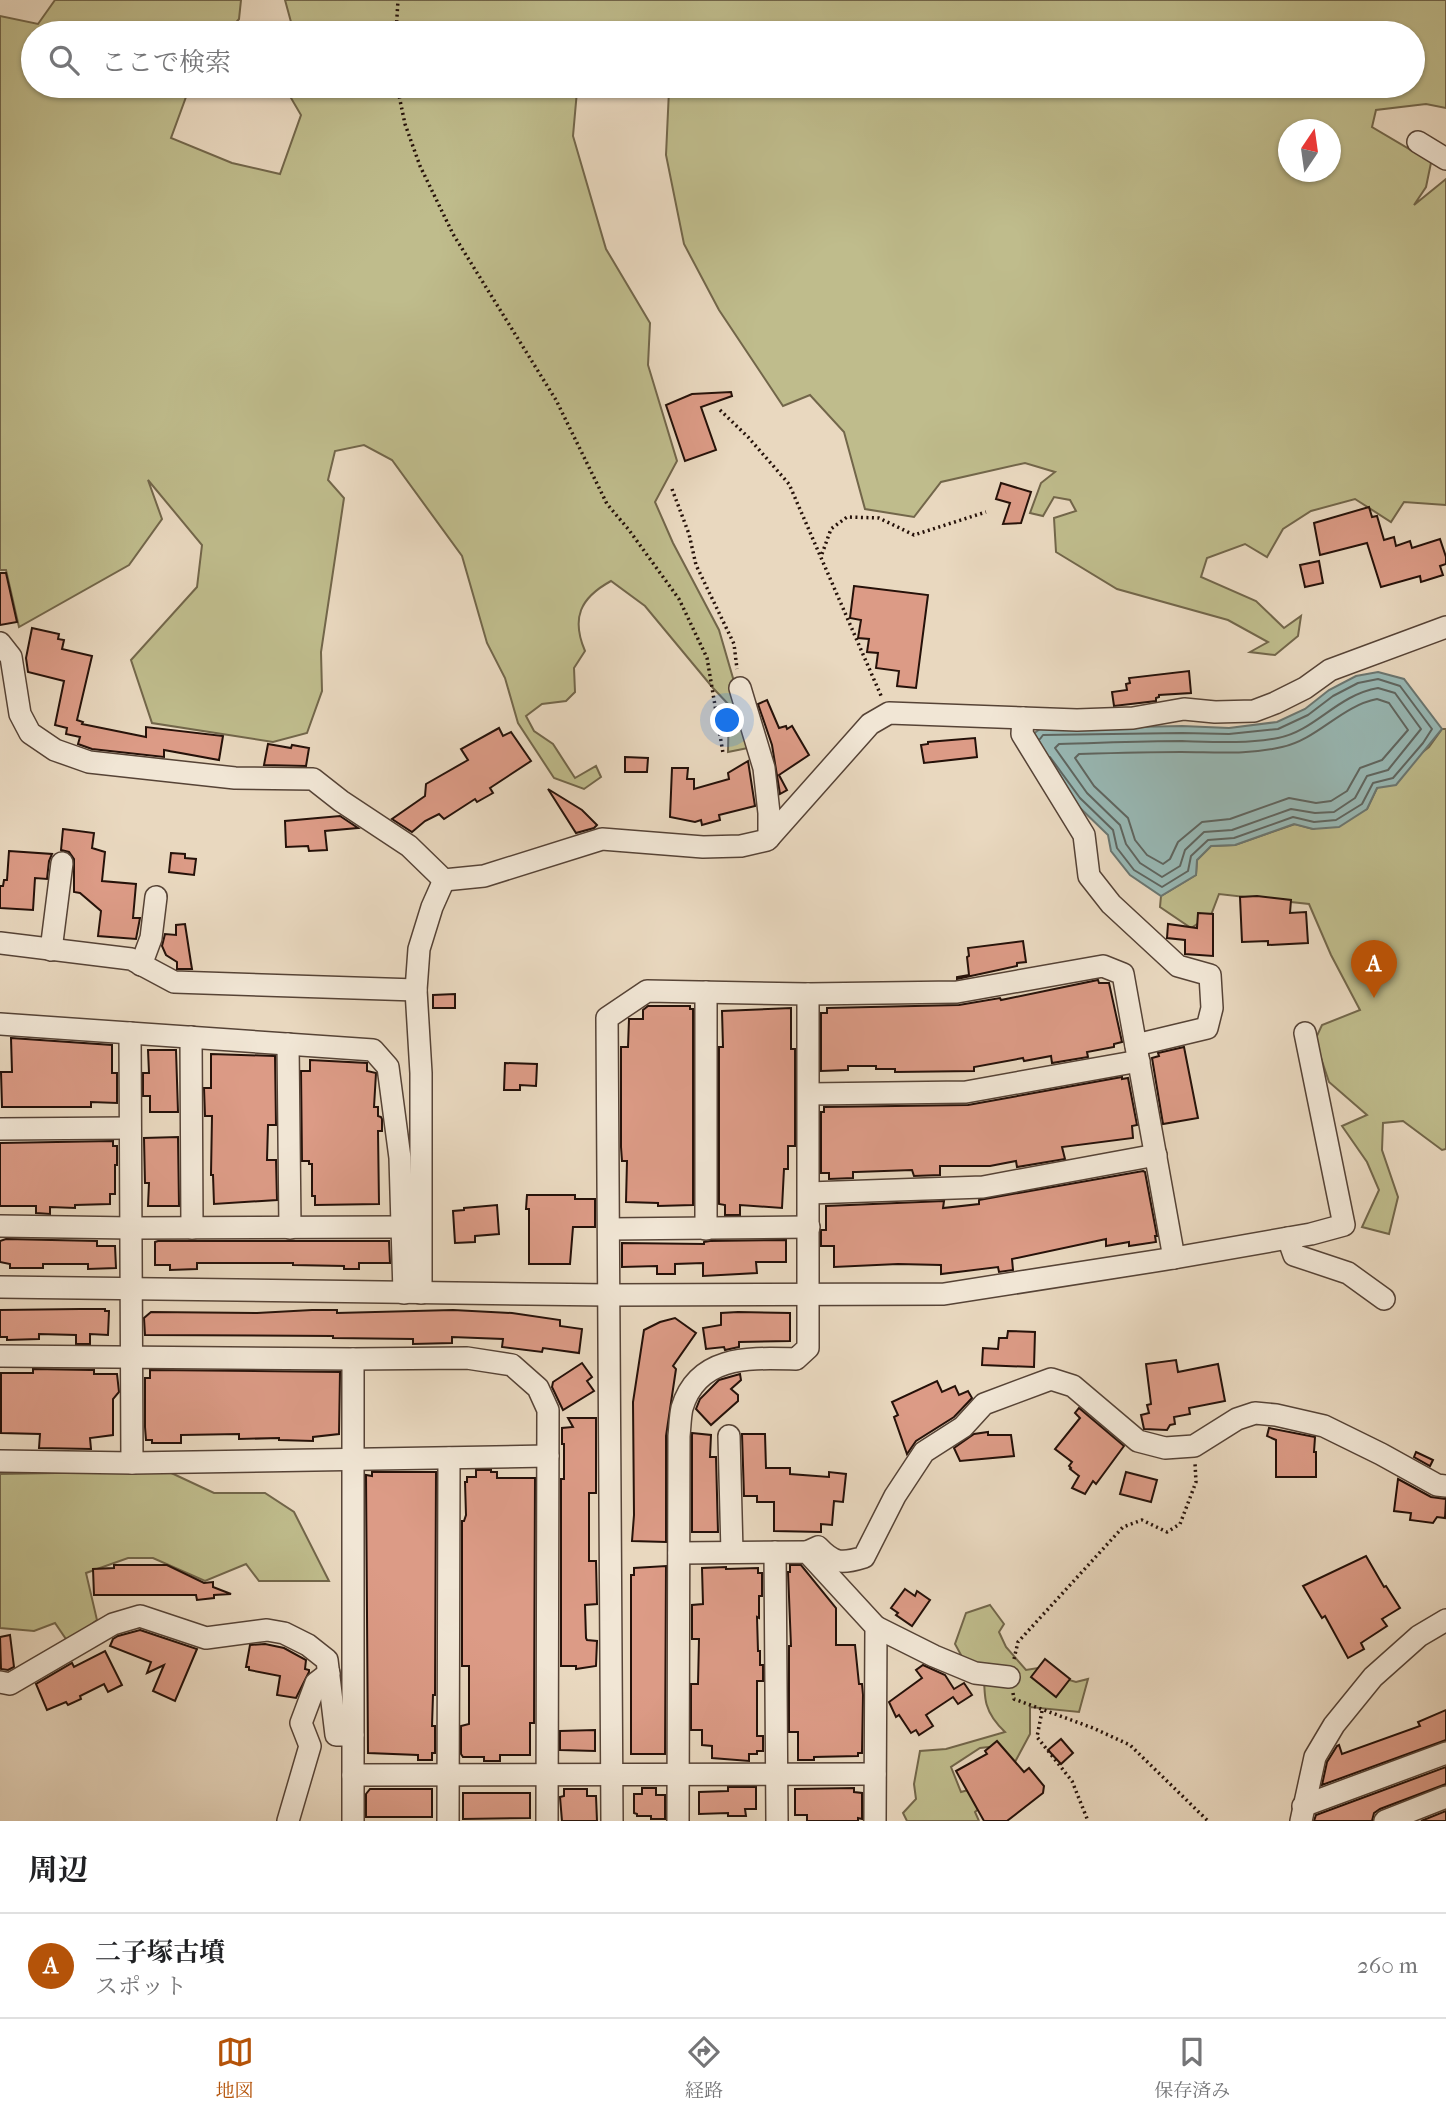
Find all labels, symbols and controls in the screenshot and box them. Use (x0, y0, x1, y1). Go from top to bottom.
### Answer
search box (21, 21, 1425, 98)
icon: search (45, 41, 83, 79)
text: ここで検索 (101, 47, 231, 78)
north arrow (1278, 119, 1341, 182)
your location (710, 703, 744, 737)
pin: A (1351, 940, 1397, 998)
text: 周辺 (28, 1853, 88, 1888)
text: 二子塚古墳 (95, 1937, 225, 1968)
text: A (44, 1952, 58, 1979)
text: 260 m (1357, 1952, 1418, 1979)
text: スポット (95, 1973, 187, 2000)
tab: 地図 (216, 2033, 254, 2102)
tab: 経路 (685, 2033, 723, 2102)
tab: 保存済み (1154, 2033, 1230, 2102)

